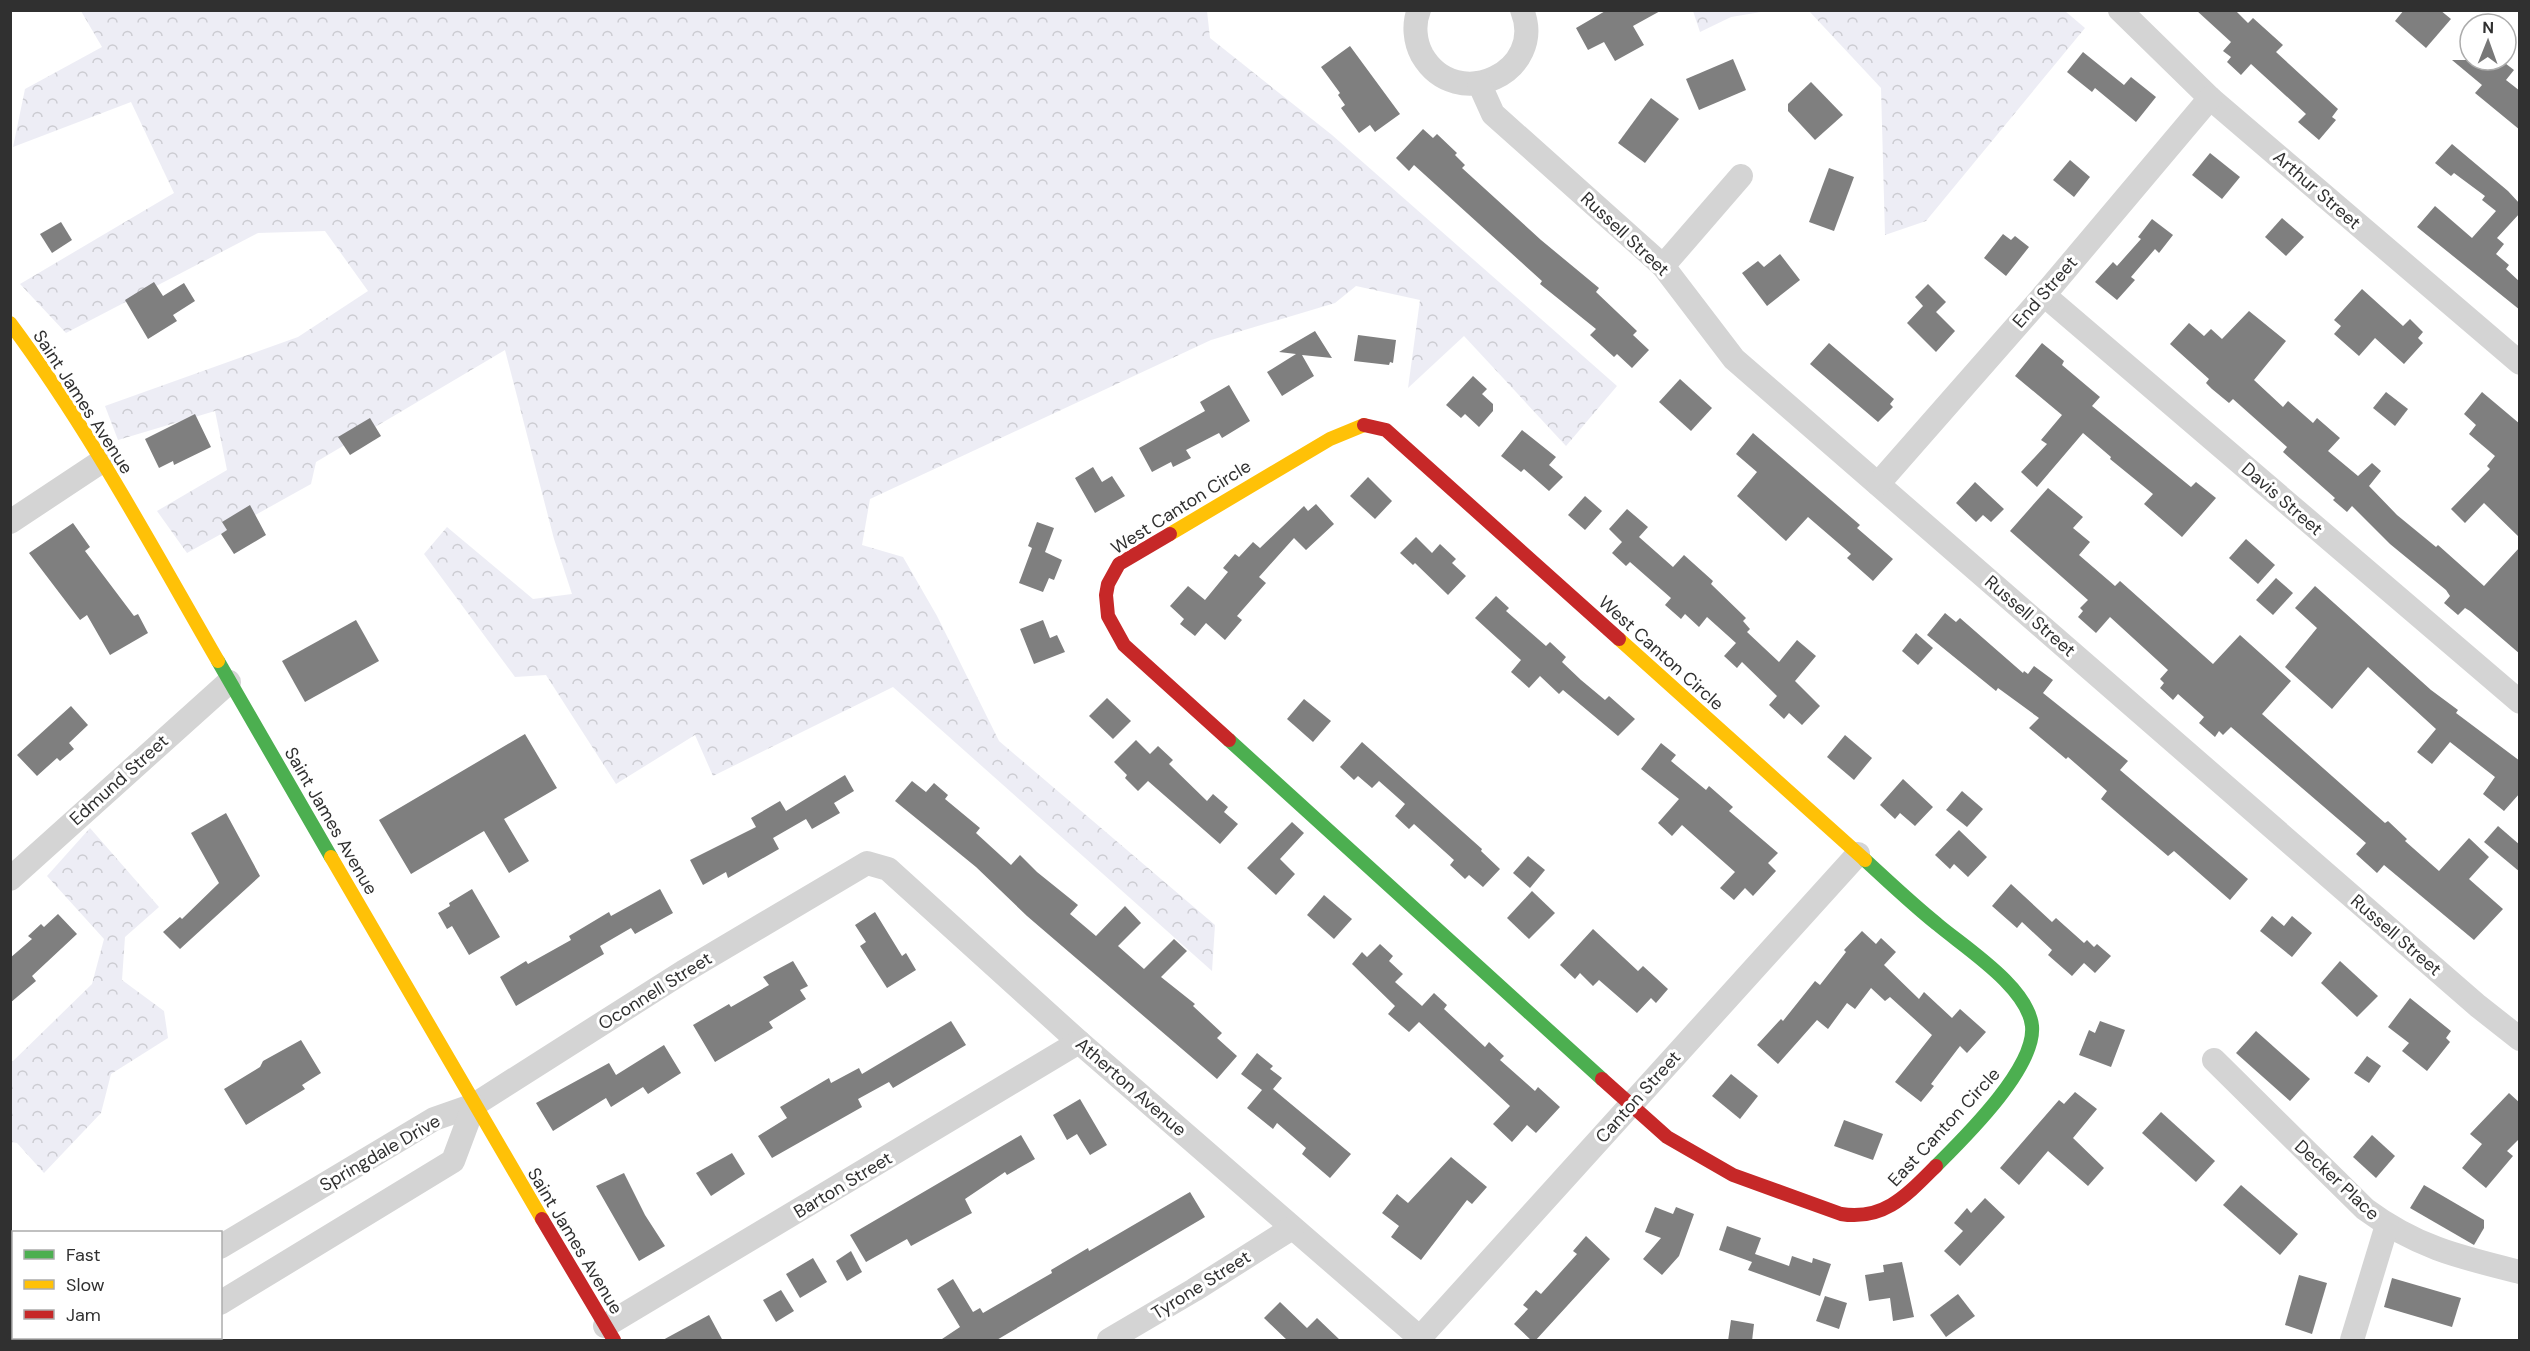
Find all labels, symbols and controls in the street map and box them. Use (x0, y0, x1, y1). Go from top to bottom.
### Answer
north arrow (2458, 12, 2518, 72)
text: N (2482, 17, 2494, 38)
street label: Arthur Street (2268, 145, 2366, 235)
street label: Russell Street (1575, 187, 1675, 281)
street label: End Street (2007, 251, 2083, 333)
street label: Saint James Avenue (28, 326, 138, 478)
street label: West Canton Circle (1106, 454, 1256, 560)
street label: Davis Street (2236, 457, 2328, 541)
street label: Russell Street (1979, 570, 2081, 662)
street label: West Canton Circle (1593, 590, 1729, 716)
street label: Edmund Street (64, 729, 174, 831)
street label: Saint James Avenue (279, 743, 383, 899)
street label: Russell Street (2345, 889, 2447, 981)
street label: Oconnell Street (594, 946, 716, 1036)
street label: Atherton Avenue (1071, 1032, 1191, 1142)
street label: Canton Street (1590, 1046, 1686, 1148)
street label: East Canton Circle (1883, 1062, 2005, 1192)
street label: Springdale Drive (315, 1109, 445, 1197)
street label: Decker Place (2289, 1134, 2385, 1226)
street label: Barton Street (789, 1146, 897, 1224)
street label: Saint James Avenue (522, 1163, 628, 1319)
legend (12, 1231, 222, 1339)
text: Fast (66, 1243, 101, 1267)
street label: Tyrone Street (1147, 1245, 1255, 1325)
text: Slow (66, 1273, 105, 1297)
text: Jam (66, 1303, 101, 1327)

